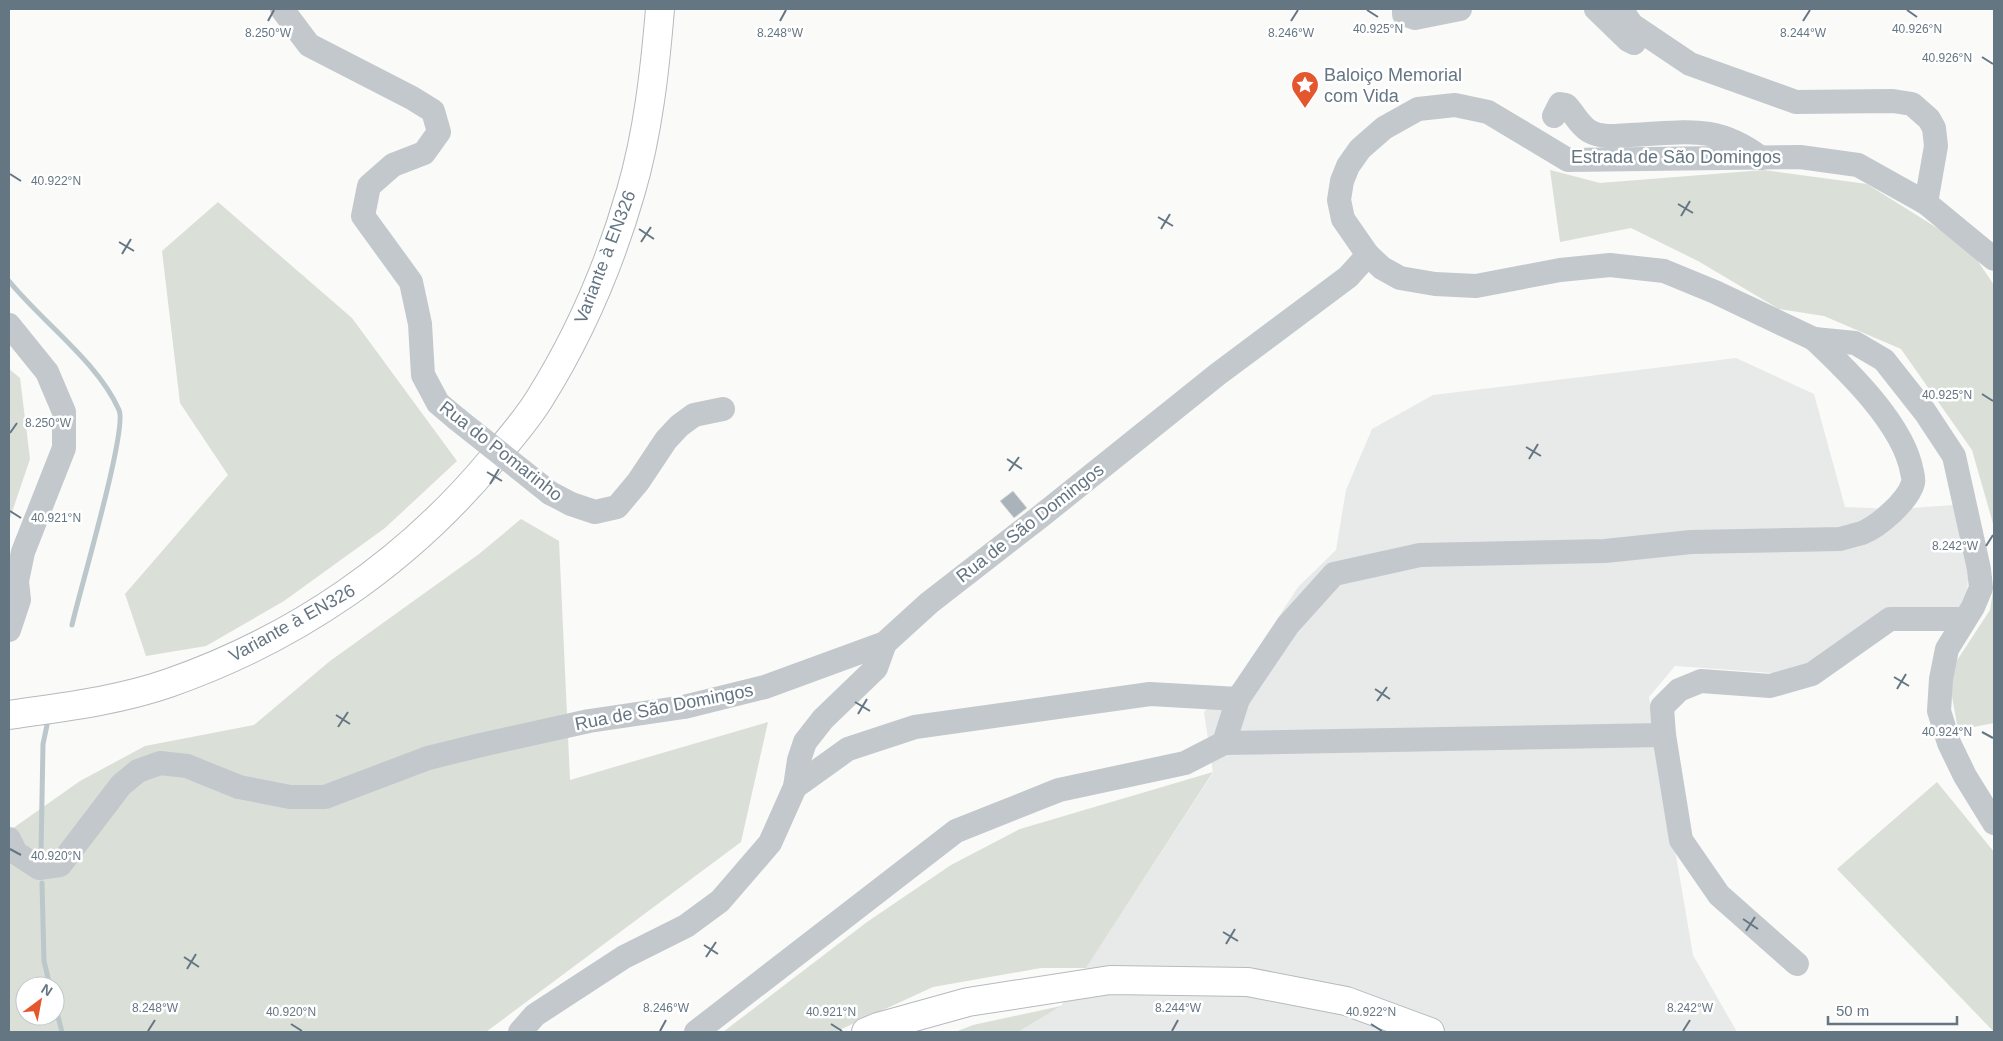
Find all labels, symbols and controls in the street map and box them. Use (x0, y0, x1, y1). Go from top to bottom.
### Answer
text: 40.925°N (1353, 22, 1403, 36)
text: 40.926°N (1892, 22, 1942, 36)
text: 8.250°W (245, 26, 292, 40)
text: 8.248°W (757, 26, 804, 40)
text: 8.246°W (1268, 26, 1315, 40)
text: 8.244°W (1780, 26, 1827, 40)
text: 40.926°N (1922, 51, 1972, 65)
place label: Baloiço Memorial com Vida (1324, 65, 1462, 106)
place icon: Baloiço Memorial com Vida (1290, 70, 1320, 109)
street label: Estrada de São Domingos (1571, 147, 1781, 167)
text: 40.922°N (31, 174, 81, 188)
street label: Variante à EN326 (570, 188, 640, 326)
text: 40.925°N (1922, 388, 1972, 402)
street label: Rua do Pomarinho (436, 397, 566, 505)
text: 8.250°W (25, 416, 72, 430)
street label: Rua de São Domingos (952, 459, 1108, 587)
text: 40.921°N (31, 511, 81, 525)
text: 8.242°W (1932, 539, 1979, 553)
street label: Variante à EN326 (226, 580, 358, 666)
street label: Rua de São Domingos (573, 680, 755, 734)
text: 40.924°N (1922, 725, 1972, 739)
text: 40.920°N (31, 849, 81, 863)
north arrow (15, 976, 65, 1026)
text: N (38, 981, 55, 999)
scale bar (1828, 994, 1957, 1026)
text: 8.248°W (132, 1001, 179, 1015)
text: 8.246°W (643, 1001, 690, 1015)
text: 8.244°W (1155, 1001, 1202, 1015)
text: 8.242°W (1667, 1001, 1714, 1015)
text: 50 m (1836, 1002, 1869, 1019)
text: 40.920°N (266, 1005, 316, 1019)
text: 40.921°N (806, 1005, 856, 1019)
text: 40.922°N (1346, 1005, 1396, 1019)

